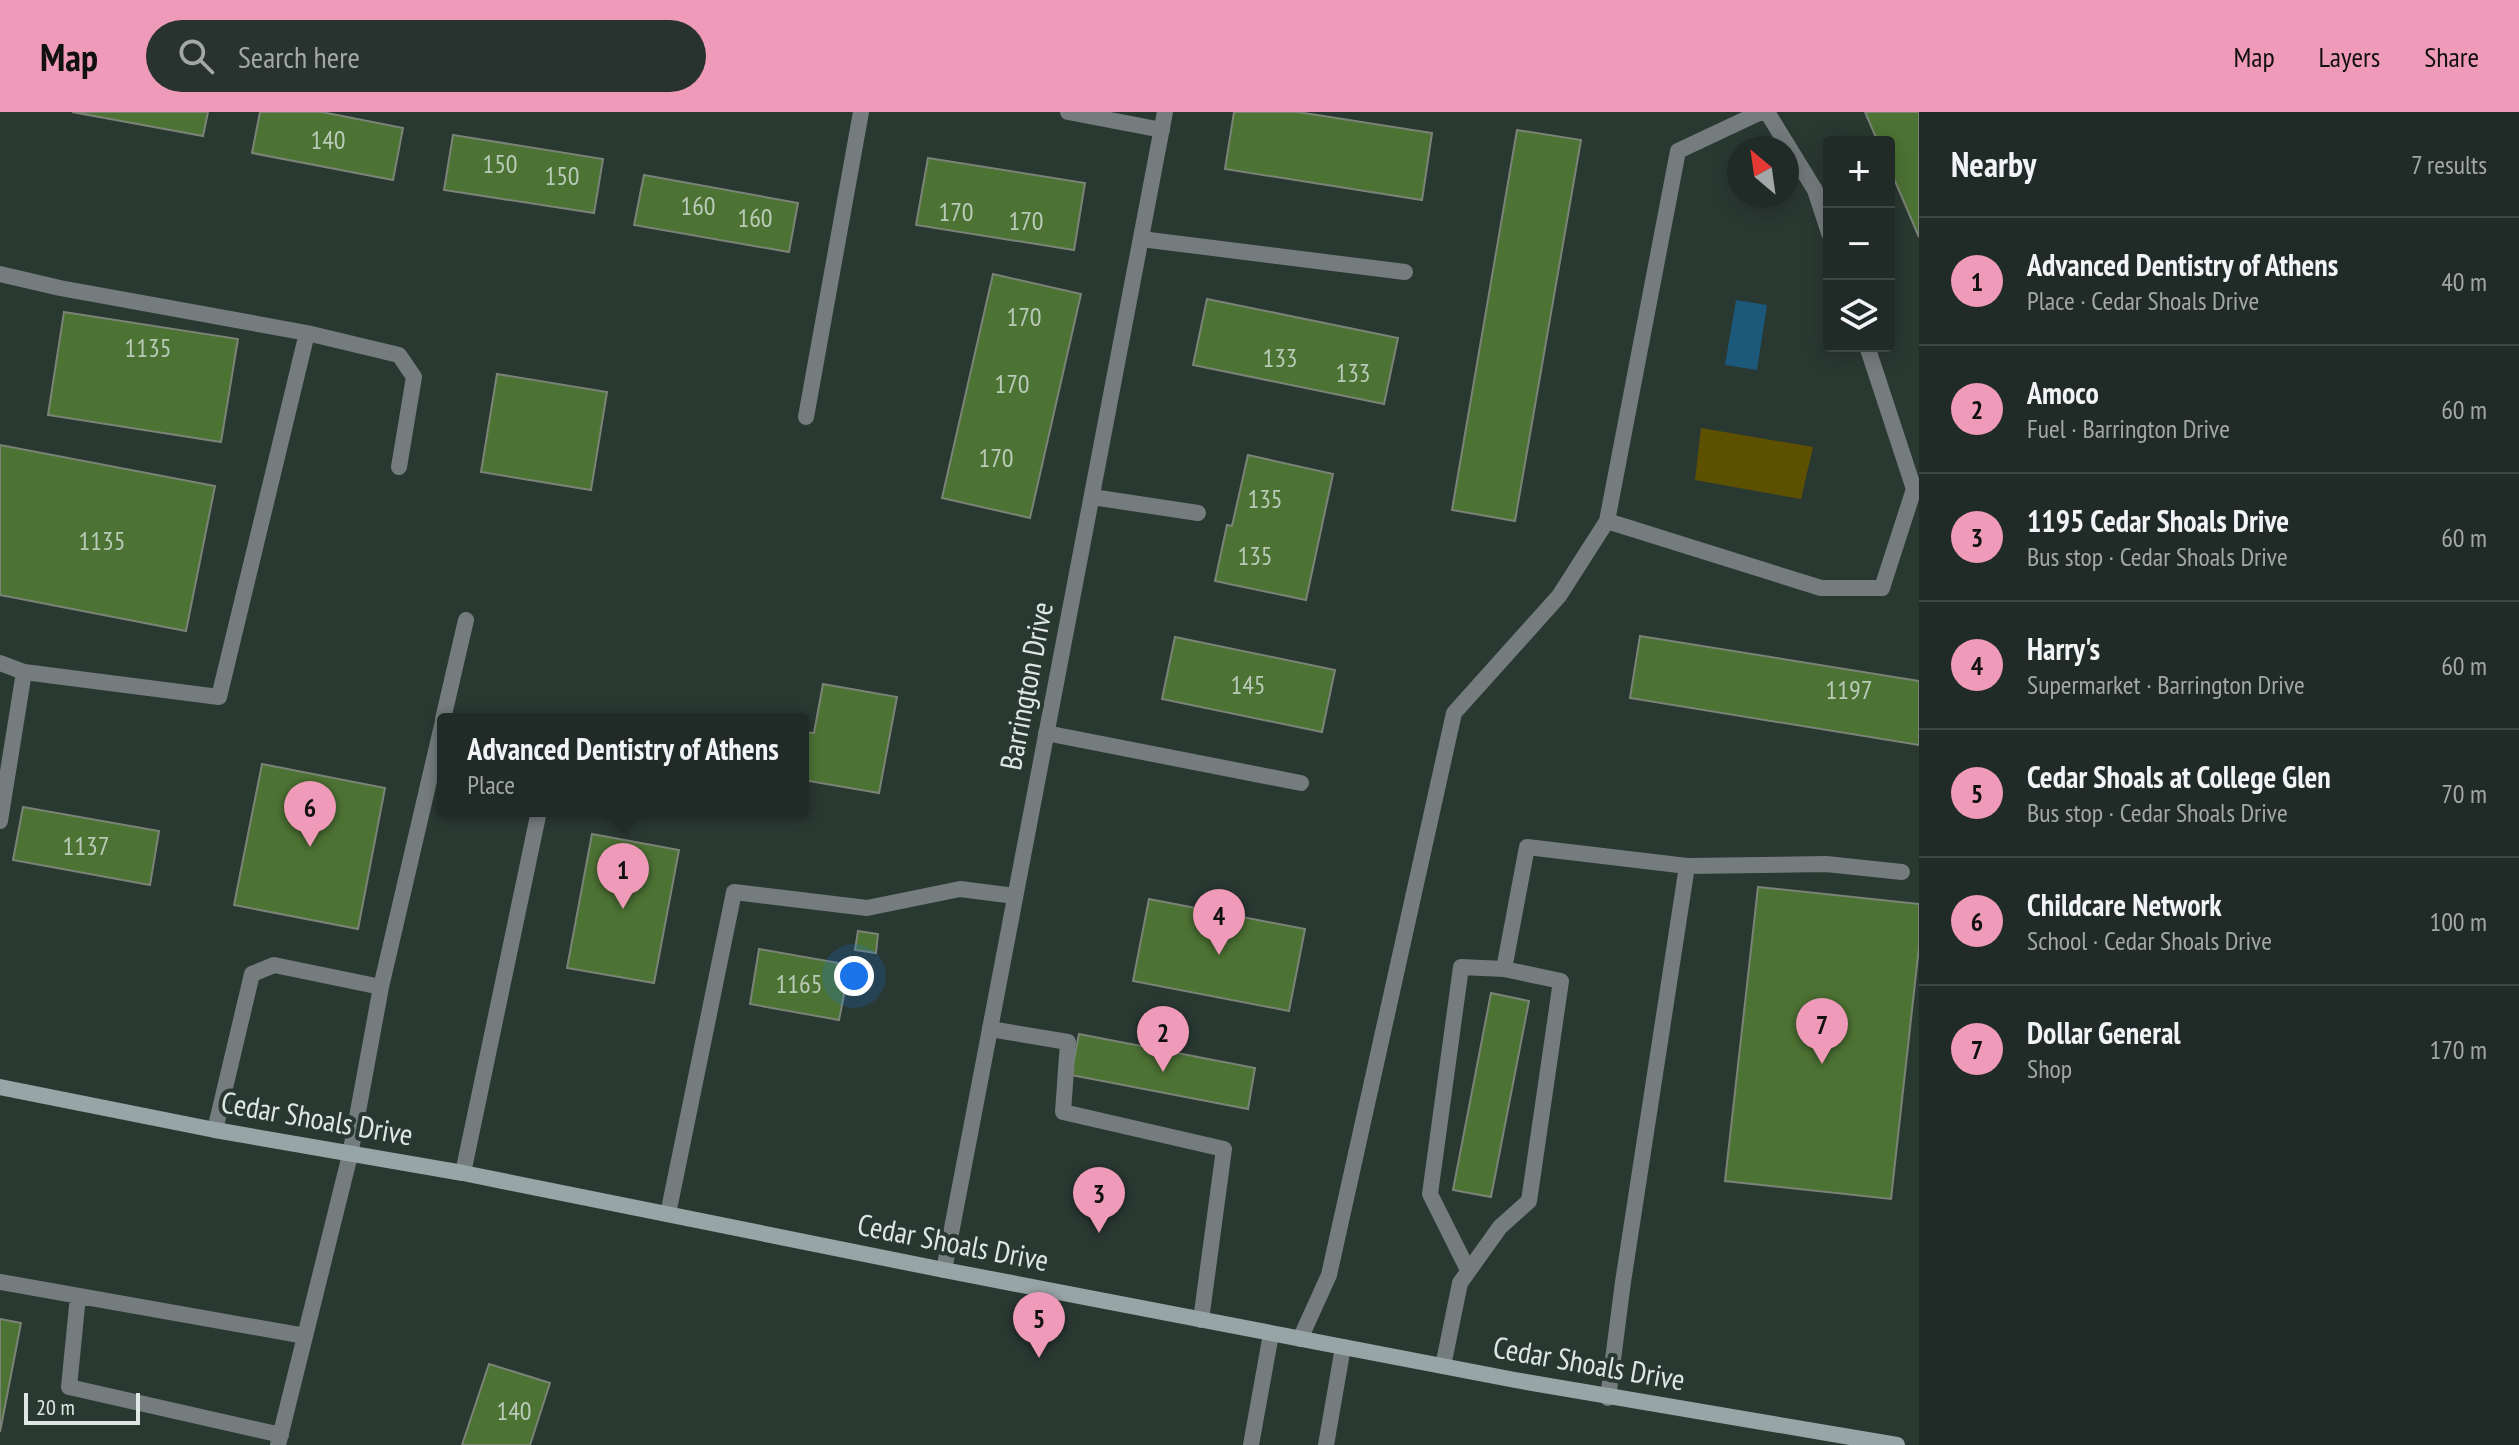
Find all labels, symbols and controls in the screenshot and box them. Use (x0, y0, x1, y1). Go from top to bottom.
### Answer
search box (146, 20, 706, 92)
text: Map (40, 32, 98, 81)
icon: search (174, 34, 218, 78)
text: Search here (238, 37, 360, 76)
text: Map (2233, 38, 2275, 75)
text: Layers (2319, 38, 2380, 75)
text: Share (2424, 38, 2479, 75)
house number: 140 (310, 123, 346, 156)
north arrow (1727, 136, 1799, 208)
map controls (1823, 136, 1895, 352)
button: + (1823, 136, 1895, 208)
text: Nearby (1951, 142, 2036, 186)
house number: 150 (482, 147, 518, 180)
text: 7 results (2411, 148, 2487, 181)
house number: 150 (544, 159, 580, 192)
house number: 160 (680, 189, 716, 222)
house number: 170 (938, 195, 974, 228)
house number: 160 (737, 201, 773, 234)
house number: 170 (1008, 204, 1044, 237)
button: − (1823, 208, 1895, 280)
text: Advanced Dentistry of Athens (2027, 245, 2338, 284)
text: 1 (1971, 265, 1983, 298)
text: 40 m (2441, 265, 2487, 298)
button: layers (1823, 280, 1895, 352)
text: Place · Cedar Shoals Drive (2027, 284, 2259, 317)
house number: 170 (1006, 300, 1042, 333)
house number: 1135 (125, 331, 171, 364)
house number: 133 (1262, 341, 1298, 374)
house number: 133 (1335, 356, 1371, 389)
house number: 170 (994, 367, 1030, 400)
text: Amoco (2027, 373, 2099, 412)
text: 2 (1971, 393, 1983, 426)
text: 60 m (2441, 393, 2487, 426)
text: Fuel · Barrington Drive (2027, 412, 2230, 445)
house number: 170 (978, 441, 1014, 474)
house number: 135 (1247, 482, 1283, 515)
text: 1195 Cedar Shoals Drive (2027, 501, 2289, 540)
text: 3 (1971, 521, 1983, 554)
text: 60 m (2441, 521, 2487, 554)
house number: 1135 (79, 524, 125, 557)
house number: 135 (1237, 539, 1273, 572)
text: Bus stop · Cedar Shoals Drive (2027, 540, 2288, 573)
street label: Barrington Drive (990, 598, 1061, 773)
text: Harry's (2027, 629, 2100, 668)
text: 4 (1971, 649, 1983, 682)
text: 60 m (2441, 649, 2487, 682)
house number: 145 (1230, 668, 1266, 701)
text: Supermarket · Barrington Drive (2027, 668, 2305, 701)
house number: 1197 (1826, 673, 1872, 706)
popup (437, 713, 809, 817)
text: Advanced Dentistry of Athens (467, 729, 779, 768)
text: Cedar Shoals at College Glen (2027, 757, 2331, 796)
text: Place (467, 768, 515, 801)
text: 5 (1971, 777, 1983, 810)
text: 70 m (2441, 777, 2487, 810)
pin: 6 (284, 781, 336, 847)
text: Bus stop · Cedar Shoals Drive (2027, 796, 2288, 829)
house number: 1137 (63, 829, 109, 862)
pin: 1 (597, 843, 649, 909)
text: Childcare Network (2027, 885, 2222, 924)
pin: 4 (1193, 889, 1245, 955)
text: 6 (1971, 905, 1983, 938)
text: 100 m (2429, 905, 2487, 938)
text: School · Cedar Shoals Drive (2027, 924, 2272, 957)
your location (834, 956, 874, 996)
house number: 1165 (776, 967, 822, 1000)
pin: 7 (1796, 998, 1848, 1064)
pin: 2 (1137, 1006, 1189, 1072)
text: Dollar General (2027, 1013, 2181, 1052)
text: 7 (1971, 1033, 1983, 1066)
text: 170 m (2429, 1033, 2487, 1066)
text: Shop (2027, 1052, 2072, 1085)
street label: Cedar Shoals Drive (218, 1081, 416, 1154)
pin: 3 (1073, 1167, 1125, 1233)
street label: Cedar Shoals Drive (854, 1204, 1052, 1279)
pin: 5 (1013, 1292, 1065, 1358)
street label: Cedar Shoals Drive (1490, 1326, 1688, 1399)
scale bar (24, 1389, 140, 1425)
text: 20 m (36, 1393, 75, 1421)
house number: 140 (496, 1394, 532, 1427)

